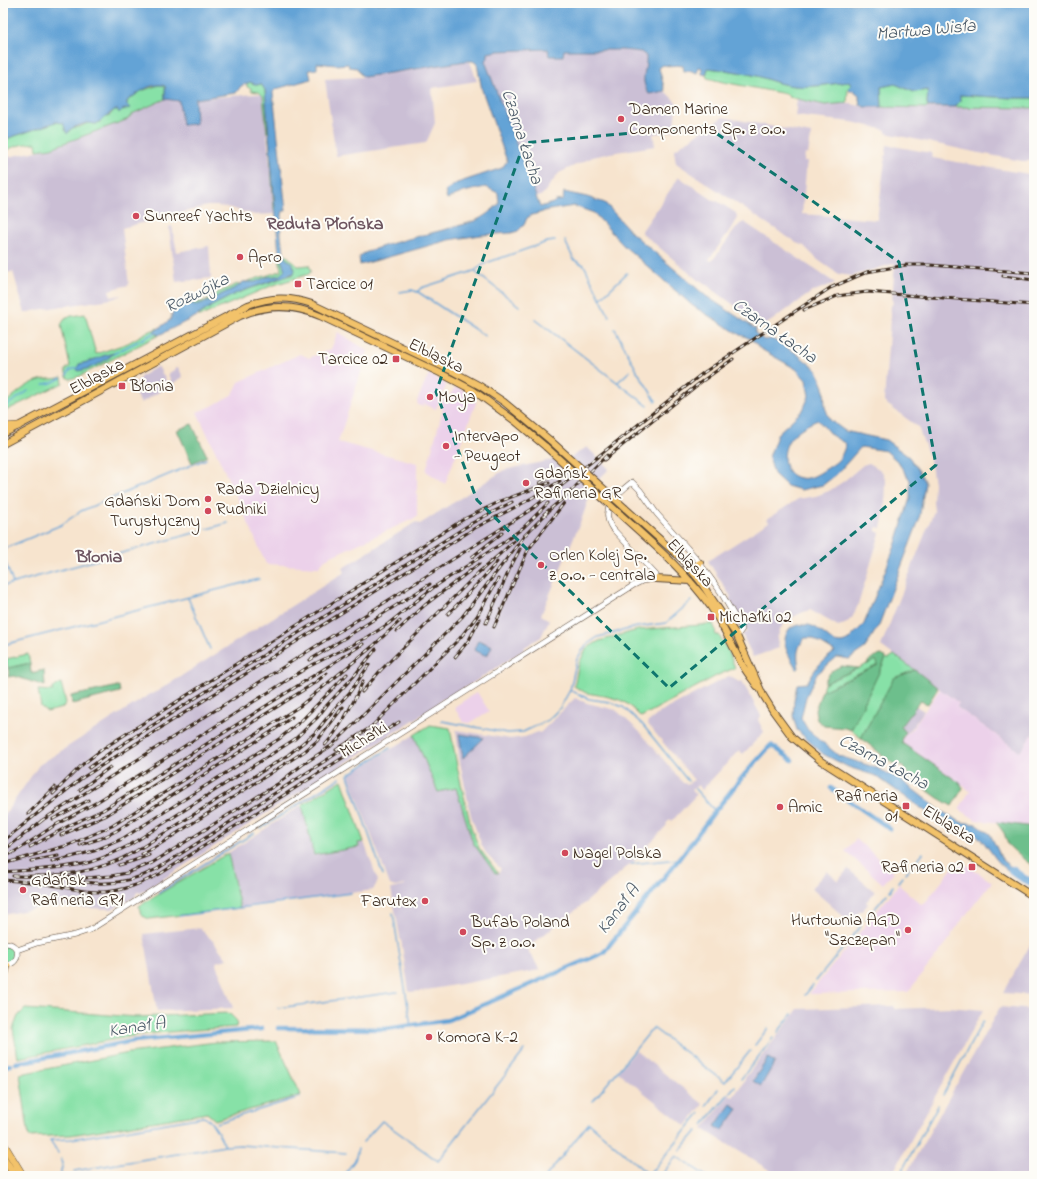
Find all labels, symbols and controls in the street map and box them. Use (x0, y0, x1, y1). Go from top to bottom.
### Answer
water label: Martwa Wisła (875, 14, 977, 48)
water label: Czarna Łacha (493, 86, 549, 188)
place label: Damen Marine Components Sp. z o.o. (628, 97, 786, 142)
marker: Damen Marine Components Sp. z o.o. (616, 114, 626, 124)
place label: Sunreef Yachts (144, 204, 253, 229)
marker: Sunreef Yachts (131, 211, 141, 221)
district label: Reduta Płońska (266, 212, 384, 238)
place label: Apro (248, 245, 282, 270)
marker: Apro (235, 252, 245, 262)
water label: Rozwójka (160, 267, 234, 321)
place label: Tarcice 01 (306, 272, 374, 297)
marker: Tarcice 01 (293, 279, 303, 289)
water label: Czarna Łacha (726, 293, 822, 371)
street label: Elbląska (404, 332, 468, 380)
place label: Tarcice 02 (318, 347, 388, 372)
street label: Elbląska (65, 352, 129, 402)
marker: Tarcice 02 (391, 354, 401, 364)
place label: Błonia (129, 374, 174, 399)
marker: Błonia (117, 381, 127, 391)
place label: Moya (438, 385, 476, 411)
marker: Moya (425, 392, 435, 402)
place label: Intervapo - Peugeot (454, 424, 521, 471)
marker: Intervapo - Peugeot (441, 441, 451, 451)
place label: Gdańsk Rafineria GR (534, 461, 622, 506)
place label: Rada Dzielnicy Rudniki (216, 477, 319, 522)
marker: Gdańsk Rafineria GR (521, 478, 531, 488)
place label: Gdański Dom Turystyczny (104, 489, 200, 535)
marker: Rada Dzielnicy Rudniki (203, 494, 213, 504)
marker: Gdański Dom Turystyczny (203, 506, 213, 516)
street label: Elbląska (661, 533, 719, 593)
place label: Orlen Kolej Sp. z o.o. - centrala (549, 543, 656, 588)
district label: Błonia (75, 545, 122, 571)
marker: Orlen Kolej Sp. z o.o. - centrala (536, 560, 546, 570)
place label: Michałki 02 (719, 605, 792, 630)
marker: Michałki 02 (706, 612, 716, 622)
street label: Michałki (335, 715, 393, 765)
water label: Czarna Łacha (833, 728, 933, 798)
place label: Rafineria 01 (835, 784, 899, 829)
place label: Amic (788, 795, 823, 820)
street label: Elbląska (917, 799, 981, 851)
marker: Rafineria 01 (901, 801, 911, 811)
marker: Amic (775, 802, 785, 812)
place label: Nagel Polska (573, 841, 661, 868)
marker: Nagel Polska (560, 848, 570, 858)
place label: Rafineria 02 (881, 855, 964, 880)
marker: Rafineria 02 (967, 862, 977, 872)
place label: Gdańsk Rafineria GR1 (31, 868, 124, 913)
water label: Kanał A (591, 879, 647, 940)
marker: Gdańsk Rafineria GR1 (18, 885, 28, 895)
place label: Farutex (360, 889, 417, 914)
marker: Farutex (420, 896, 430, 906)
place label: Hurtownia AGD "Szczepan" (791, 908, 900, 953)
place label: Bufab Poland Sp. z o.o. (470, 910, 570, 955)
marker: Hurtownia AGD "Szczepan" (903, 925, 913, 935)
marker: Bufab Poland Sp. z o.o. (458, 927, 468, 937)
water label: Kanał A (107, 1011, 168, 1045)
place label: Komora K-2 (437, 1025, 518, 1050)
marker: Komora K-2 (424, 1032, 434, 1042)

